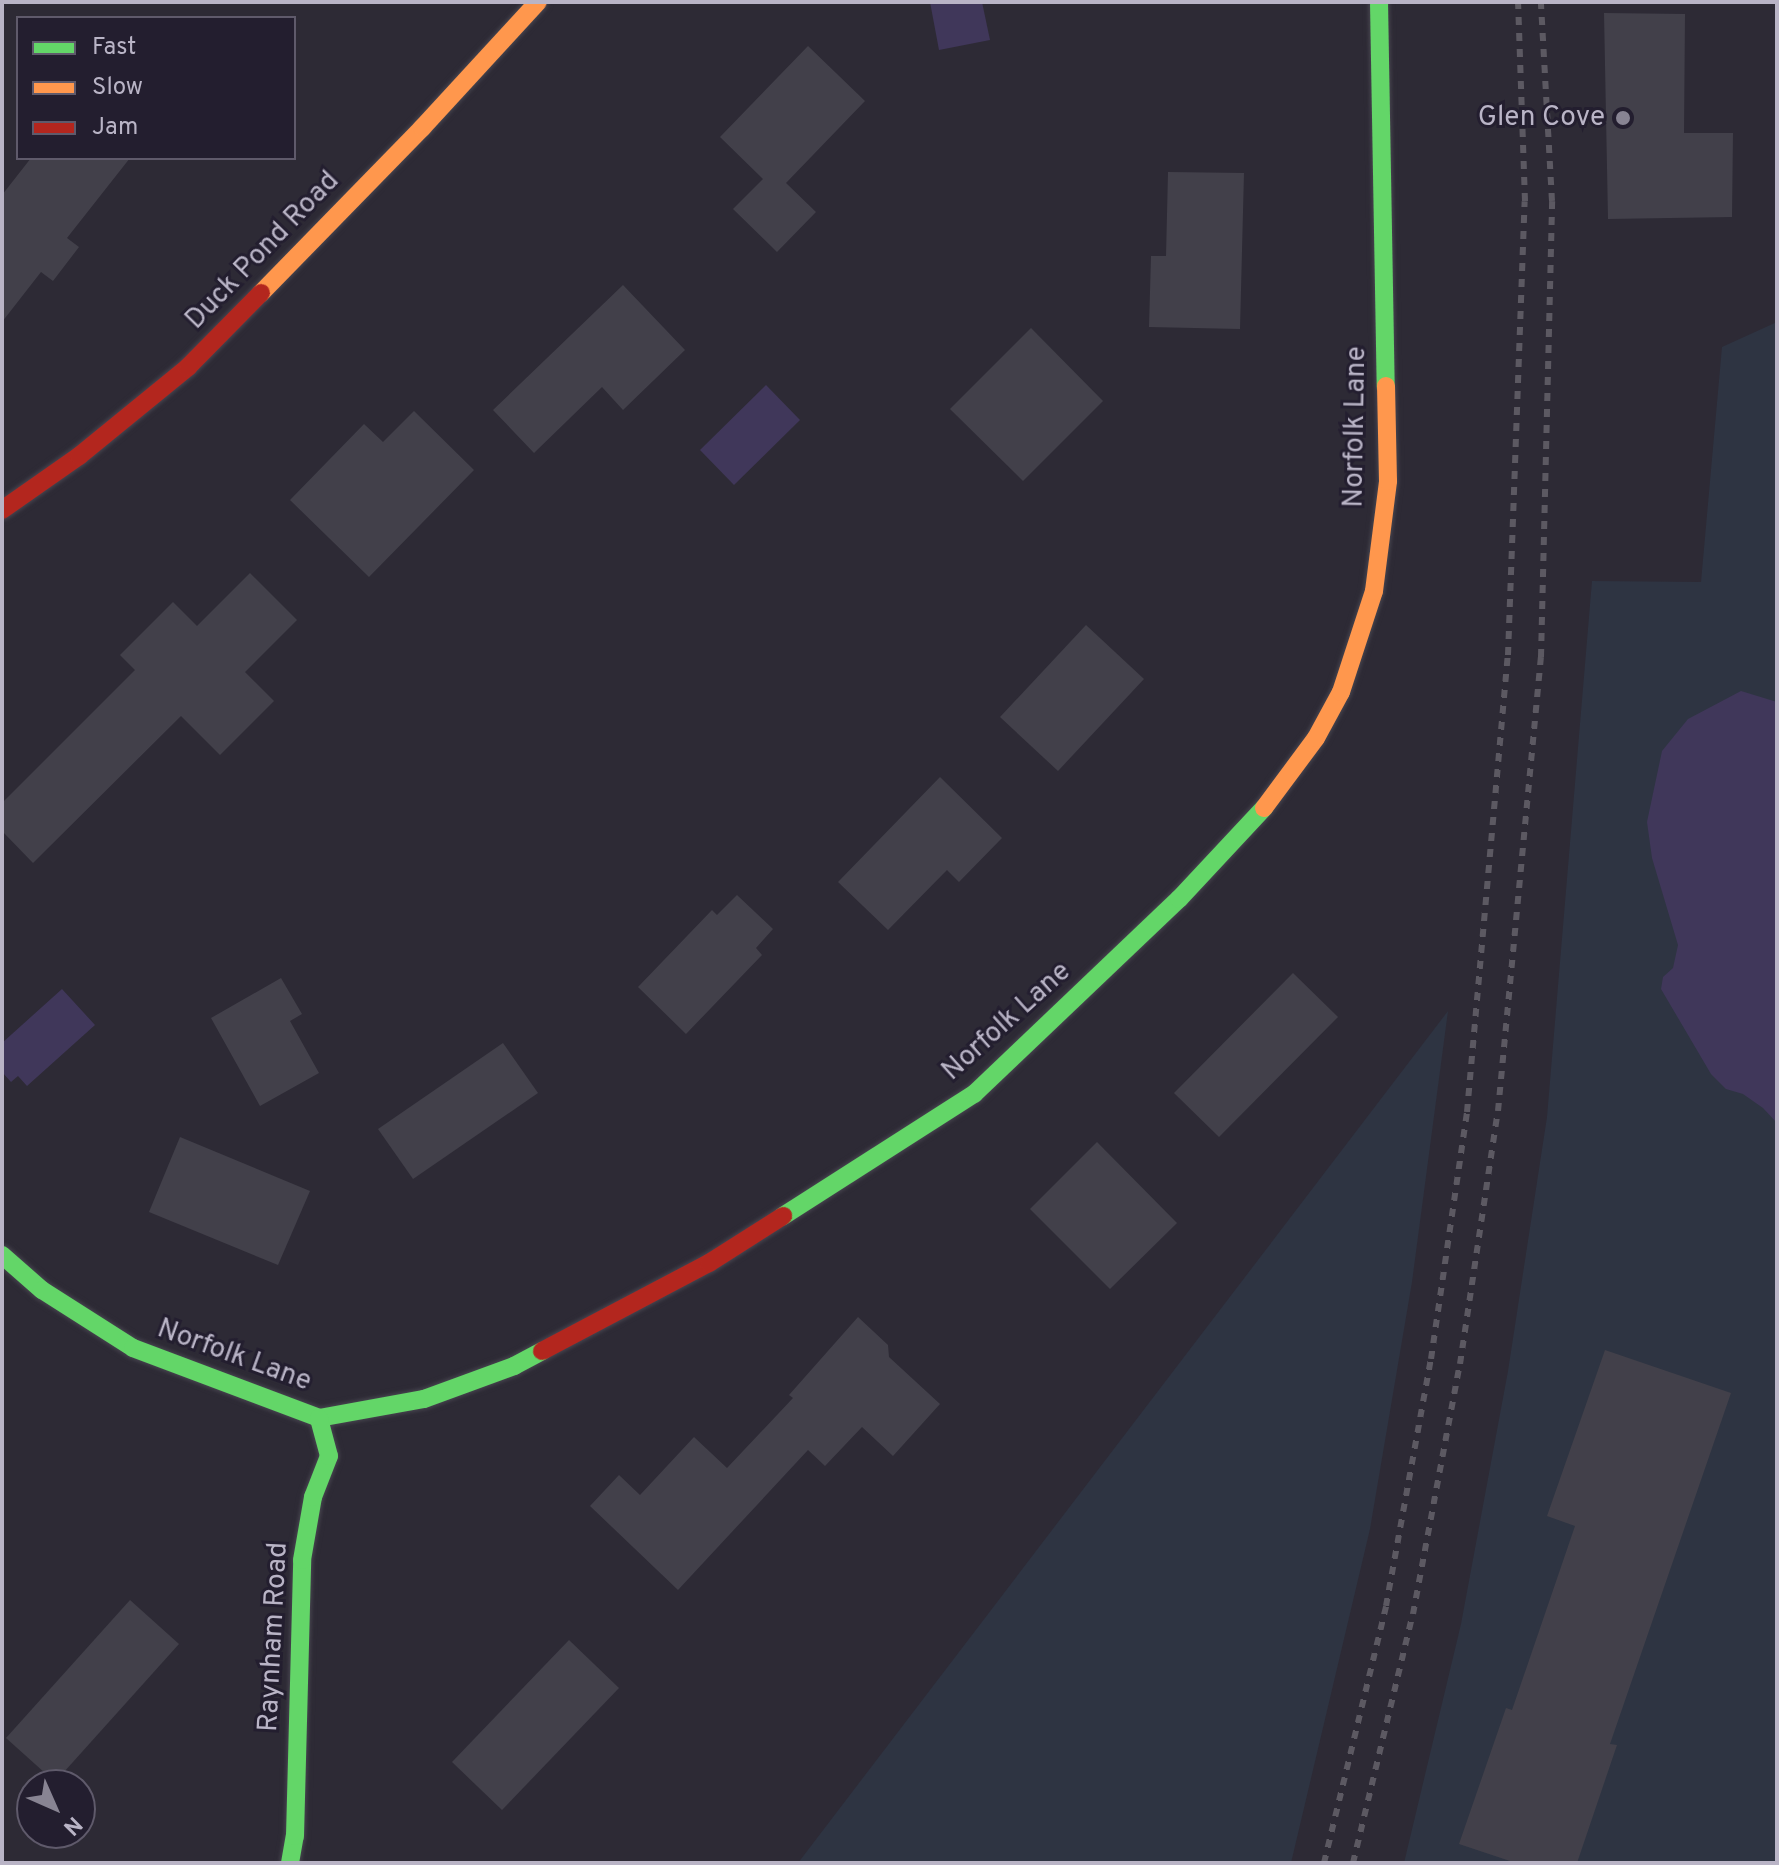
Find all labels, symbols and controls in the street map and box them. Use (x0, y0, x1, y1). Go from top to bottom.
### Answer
legend (16, 16, 296, 160)
text: Fast (92, 33, 136, 63)
text: Slow (92, 73, 143, 103)
place label: Glen Cove (1478, 101, 1605, 135)
marker: Glen Cove (1612, 107, 1634, 129)
text: Jam (92, 113, 138, 143)
street label: Duck Pond Road (179, 165, 347, 337)
street label: Norfolk Lane (1338, 346, 1374, 508)
street label: Norfolk Lane (936, 955, 1078, 1089)
street label: Norfolk Lane (152, 1313, 316, 1399)
street label: Raynham Road (252, 1541, 296, 1733)
north arrow (16, 1769, 96, 1849)
text: N (57, 1810, 87, 1840)

